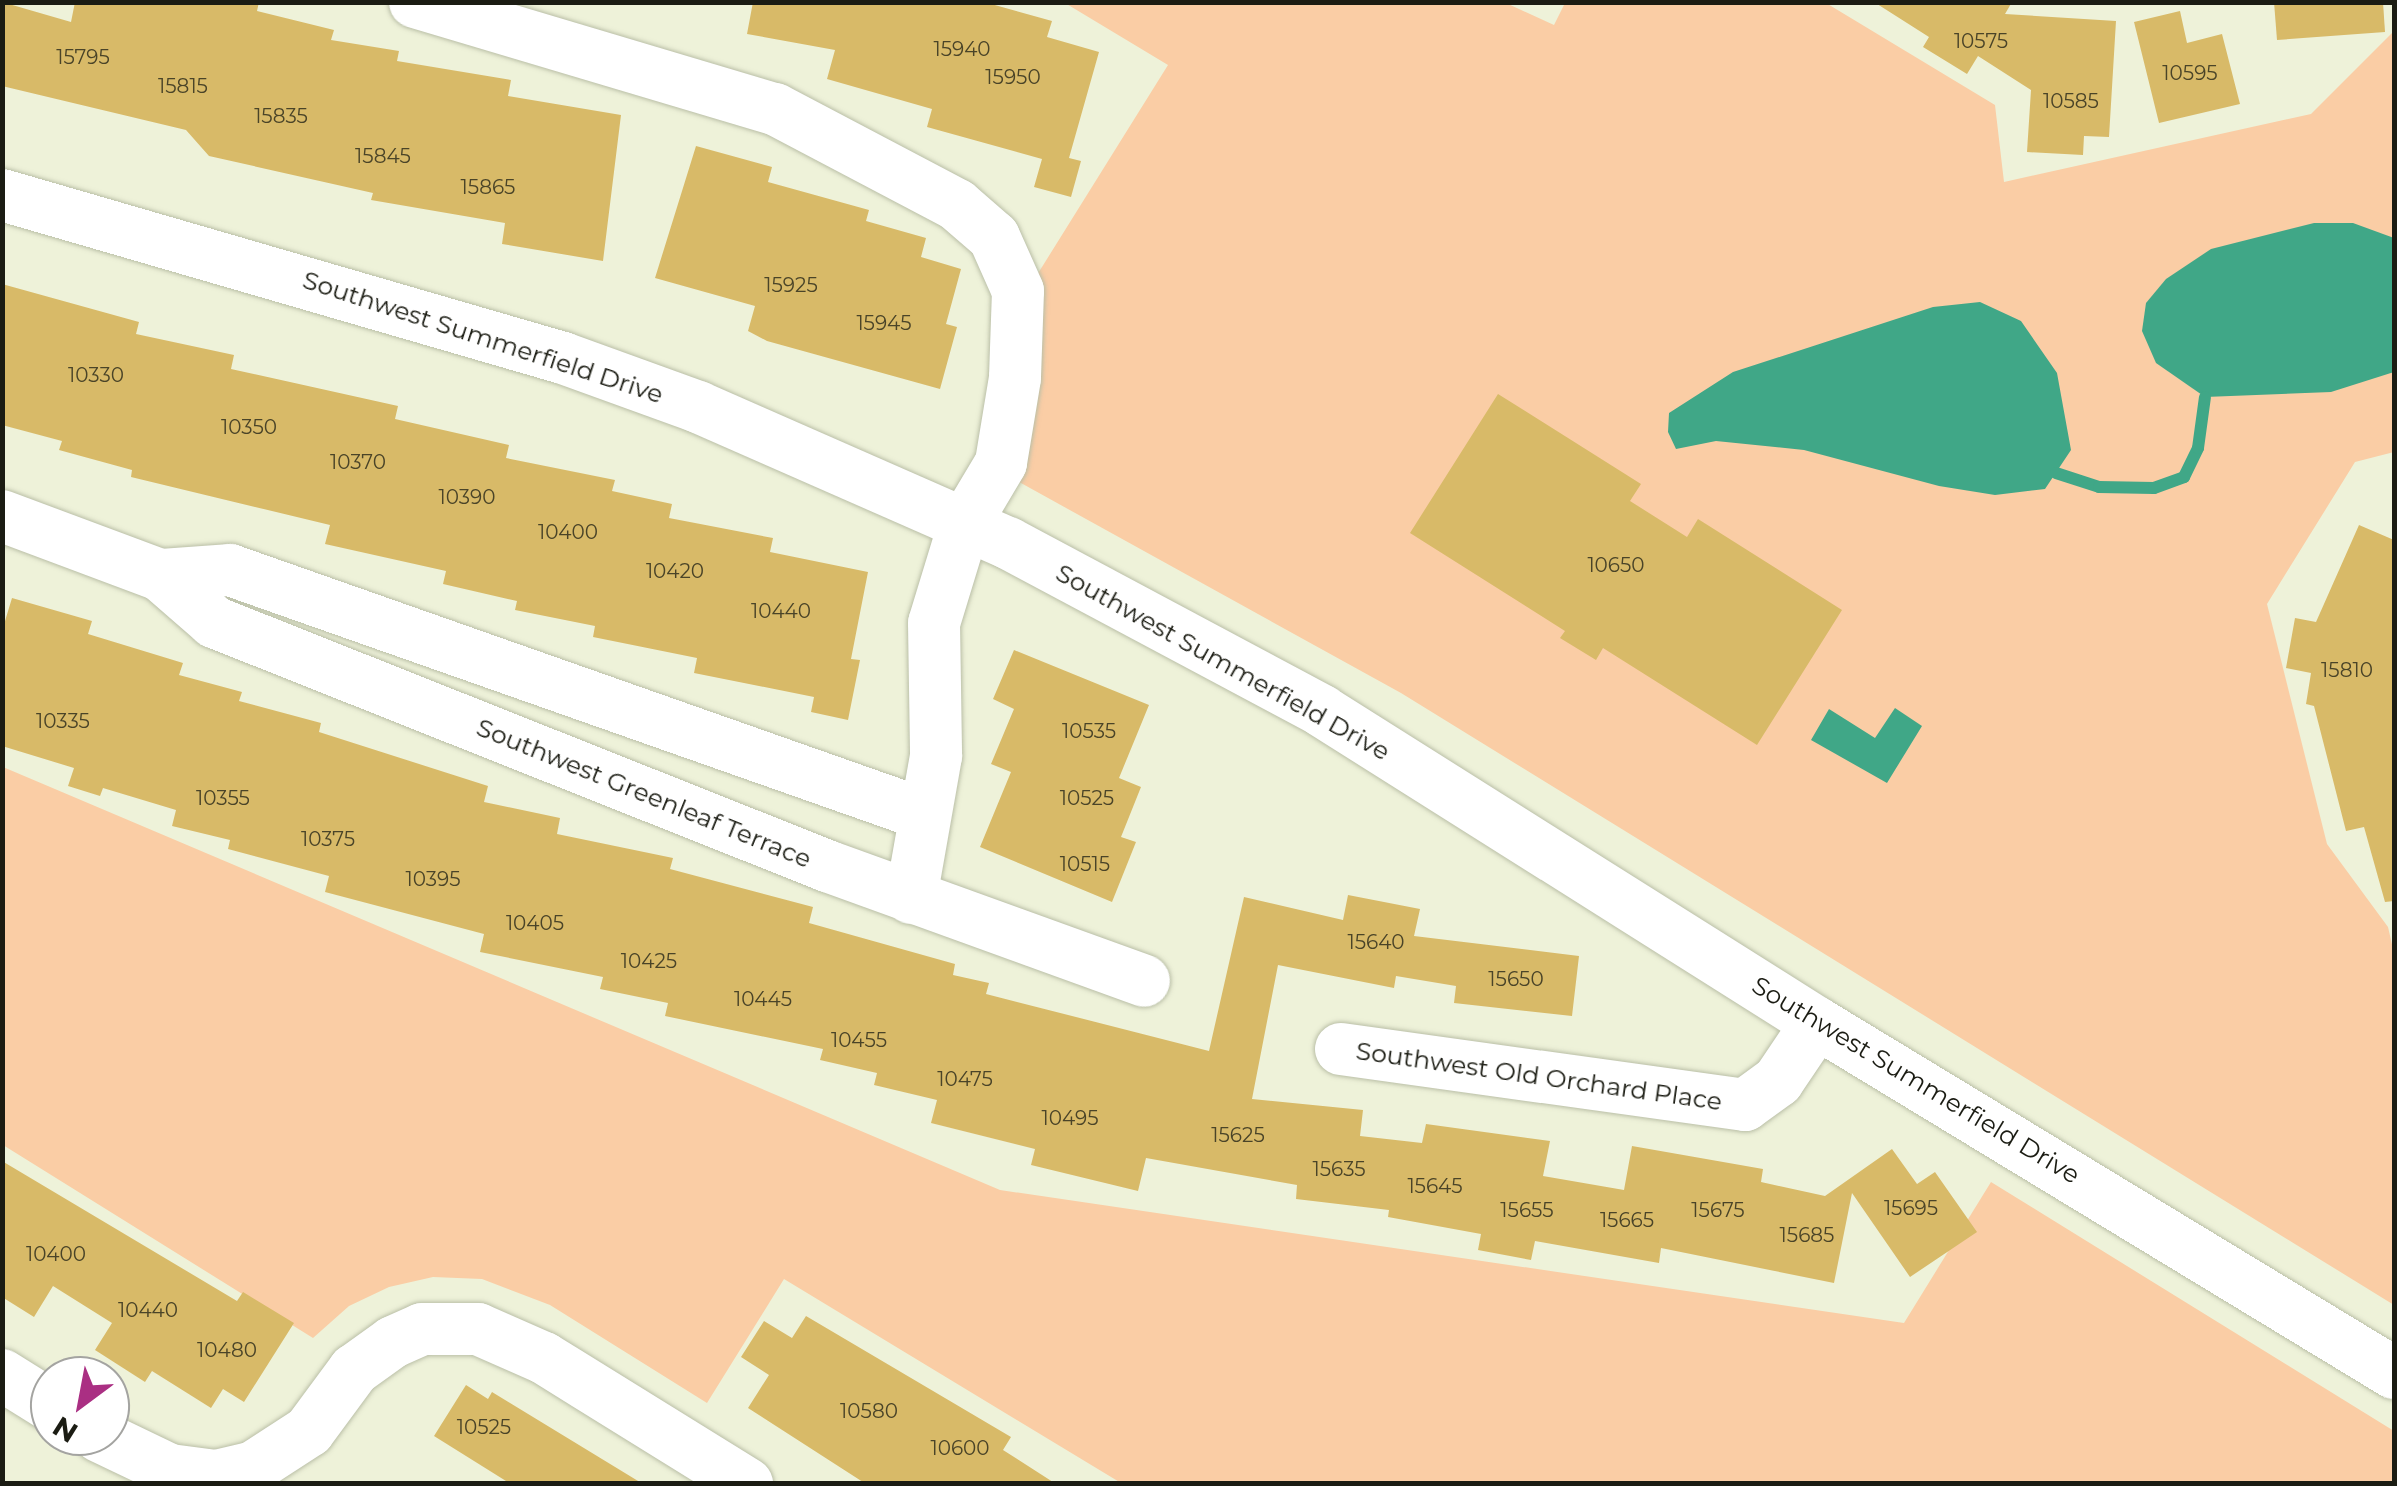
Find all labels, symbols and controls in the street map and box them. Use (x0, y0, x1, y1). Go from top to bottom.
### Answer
house number: 10575 (1954, 29, 2008, 53)
house number: 15940 (933, 37, 991, 61)
house number: 15795 (56, 45, 110, 69)
house number: 10595 (2162, 61, 2218, 85)
house number: 15950 (985, 65, 1041, 89)
house number: 15815 (158, 74, 208, 98)
house number: 10585 (2043, 89, 2099, 113)
house number: 15835 (254, 104, 308, 128)
house number: 15845 (355, 144, 411, 168)
house number: 15865 (461, 175, 515, 199)
street label: Southwest Summerfield Drive (299, 264, 667, 410)
house number: 15925 (764, 273, 818, 297)
house number: 15945 (856, 311, 912, 335)
house number: 10330 (68, 363, 124, 387)
house number: 10350 (221, 415, 277, 439)
house number: 10370 (330, 450, 386, 474)
house number: 10390 (439, 485, 495, 509)
house number: 10400 (538, 520, 598, 544)
house number: 10650 (1587, 553, 1645, 577)
street label: Southwest Summerfield Drive (1051, 557, 1395, 767)
house number: 10420 (646, 559, 704, 583)
house number: 10440 (751, 599, 811, 623)
house number: 15810 (2321, 658, 2373, 682)
house number: 10335 (36, 709, 90, 733)
street label: Southwest Greenleaf Terrace (472, 712, 816, 874)
house number: 10535 (1062, 719, 1116, 743)
house number: 10355 (196, 786, 250, 810)
house number: 10525 (1060, 786, 1114, 810)
house number: 10375 (301, 827, 355, 851)
house number: 10515 (1060, 852, 1110, 876)
house number: 10395 (405, 867, 461, 891)
house number: 10405 (506, 911, 564, 935)
house number: 15640 (1347, 930, 1405, 954)
house number: 10425 (621, 949, 677, 973)
house number: 15650 (1488, 967, 1544, 991)
street label: Southwest Summerfield Drive (1747, 970, 2085, 1190)
house number: 10445 (734, 987, 792, 1011)
house number: 10455 (831, 1028, 887, 1052)
street label: Southwest Old Orchard Place (1354, 1035, 1724, 1117)
house number: 10475 (937, 1067, 993, 1091)
house number: 10495 (1041, 1106, 1099, 1130)
house number: 15625 (1211, 1123, 1265, 1147)
house number: 15635 (1312, 1157, 1366, 1181)
house number: 15645 (1407, 1174, 1463, 1198)
house number: 15695 (1884, 1196, 1938, 1220)
house number: 15655 (1500, 1198, 1554, 1222)
house number: 15675 (1691, 1198, 1745, 1222)
house number: 15665 (1600, 1208, 1654, 1232)
house number: 15685 (1780, 1223, 1834, 1247)
house number: 10400 (26, 1242, 86, 1266)
house number: 10440 (118, 1298, 178, 1322)
house number: 10480 (197, 1338, 257, 1362)
north arrow (30, 1356, 130, 1456)
house number: 10580 (840, 1399, 898, 1423)
text: N (47, 1409, 84, 1450)
house number: 10525 (457, 1415, 511, 1439)
house number: 10600 (930, 1436, 990, 1460)

